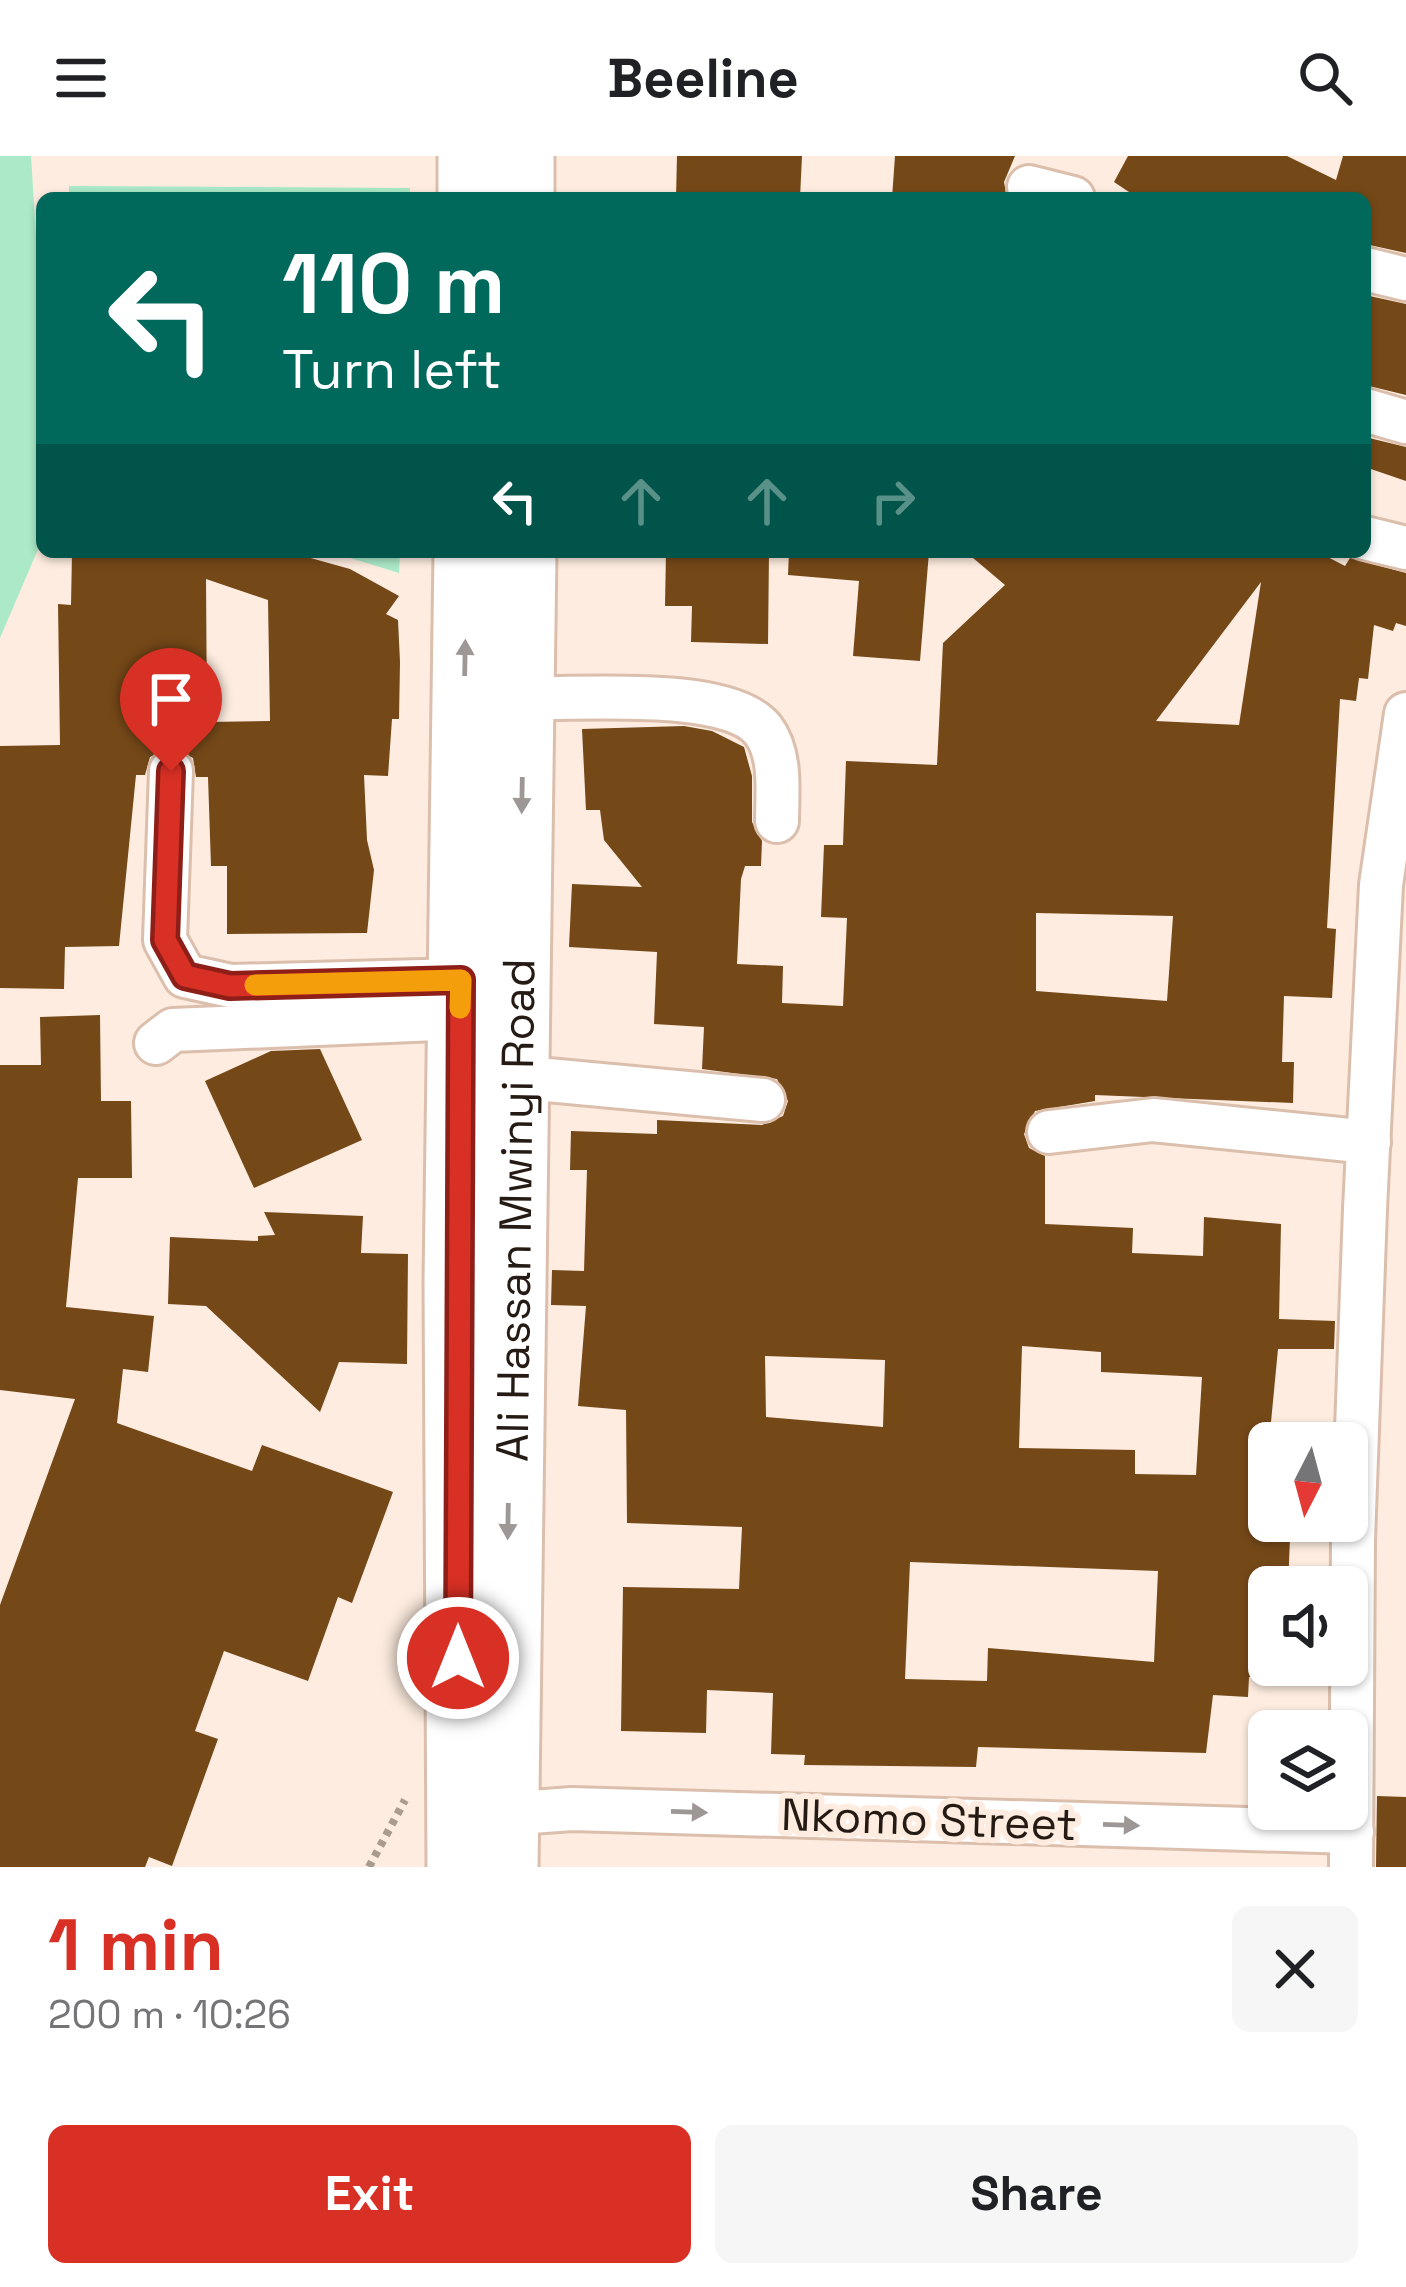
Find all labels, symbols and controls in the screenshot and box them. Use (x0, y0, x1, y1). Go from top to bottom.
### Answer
text: Beeline (607, 44, 799, 113)
icon: menu (48, 45, 114, 111)
icon: search (1292, 45, 1358, 111)
text: 110 m (282, 230, 505, 338)
icon: left (84, 240, 240, 396)
text: Turn left (282, 335, 502, 404)
icon: left (482, 468, 548, 534)
icon: ahead (608, 468, 674, 534)
icon: ahead (734, 468, 800, 534)
icon: right (860, 468, 926, 534)
one-way arrow (455, 638, 475, 676)
pin (120, 648, 222, 771)
icon: arrive (138, 666, 204, 732)
one-way arrow (513, 777, 532, 815)
street label: Ali Hassan Mwinyi Road (484, 958, 547, 1462)
north arrow (1248, 1422, 1368, 1542)
map controls (1248, 1422, 1368, 1830)
one-way arrow (498, 1503, 518, 1541)
button: sound (1248, 1566, 1368, 1686)
position arrow (395, 1595, 521, 1721)
button: layers (1248, 1710, 1368, 1830)
street label: Nkomo Street (780, 1786, 1078, 1853)
one-way arrow (671, 1803, 709, 1822)
one-way arrow (1103, 1816, 1141, 1835)
text: 1 min (48, 1899, 224, 1991)
button: close (1232, 1906, 1358, 2032)
text: 200 m · 10:26 (48, 1990, 291, 2039)
button: Exit (48, 2125, 691, 2263)
button: Share (715, 2125, 1358, 2263)

